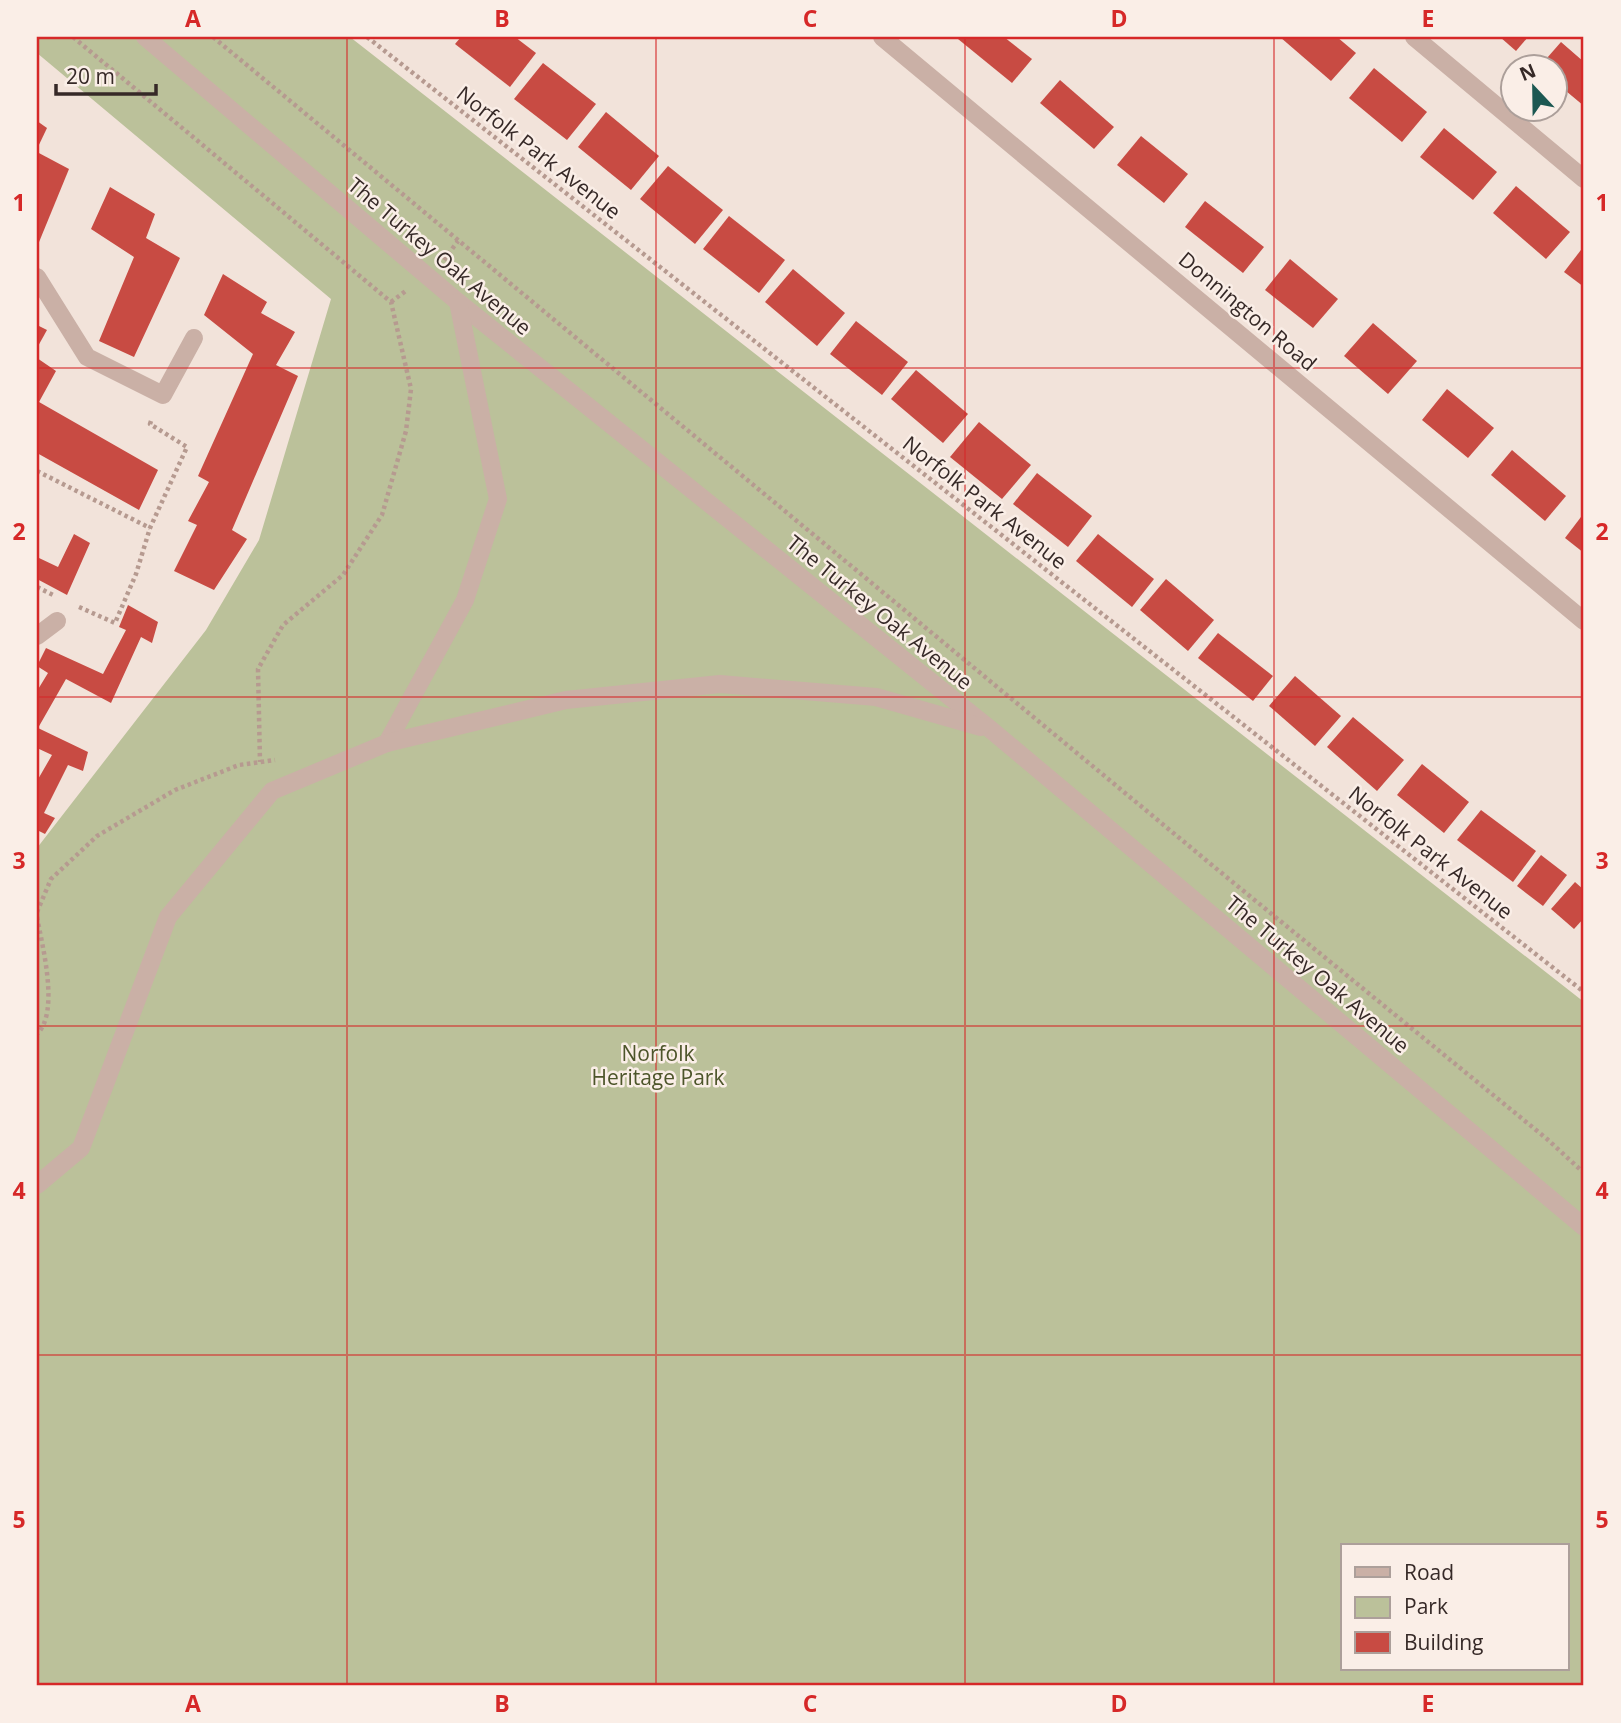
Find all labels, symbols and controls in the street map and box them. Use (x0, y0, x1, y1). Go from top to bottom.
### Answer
text: A (185, 2, 201, 34)
text: B (494, 2, 510, 34)
text: C (803, 2, 817, 34)
text: D (1110, 2, 1128, 34)
text: E (1422, 2, 1434, 34)
scale bar (56, 52, 156, 96)
north arrow (1498, 52, 1568, 122)
text: N (1516, 57, 1540, 87)
text: 20 m (66, 62, 115, 90)
street label: Norfolk Park Avenue (451, 79, 627, 225)
street label: The Turkey Oak Avenue (342, 171, 538, 341)
text: 1 (12, 186, 26, 218)
text: 1 (1595, 186, 1609, 218)
street label: Donnington Road (1173, 245, 1323, 377)
street label: Norfolk Park Avenue (897, 429, 1073, 575)
text: 2 (12, 515, 26, 547)
text: 2 (1595, 515, 1609, 547)
street label: The Turkey Oak Avenue (781, 528, 979, 696)
street label: Norfolk Park Avenue (1343, 779, 1519, 925)
text: 3 (12, 844, 26, 876)
text: 3 (1595, 844, 1609, 876)
street label: The Turkey Oak Avenue (1220, 889, 1416, 1059)
park label: Norfolk Heritage Park (592, 1039, 724, 1091)
text: 4 (12, 1174, 26, 1206)
text: 4 (1595, 1174, 1609, 1206)
text: 5 (12, 1503, 26, 1535)
text: 5 (1595, 1503, 1609, 1535)
legend (1341, 1544, 1568, 1670)
text: Road (1404, 1558, 1454, 1586)
text: Park (1404, 1592, 1448, 1620)
text: Building (1404, 1628, 1483, 1656)
text: A (185, 1687, 201, 1719)
text: B (494, 1687, 510, 1719)
text: C (803, 1687, 817, 1719)
text: D (1110, 1687, 1128, 1719)
text: E (1422, 1687, 1434, 1719)

